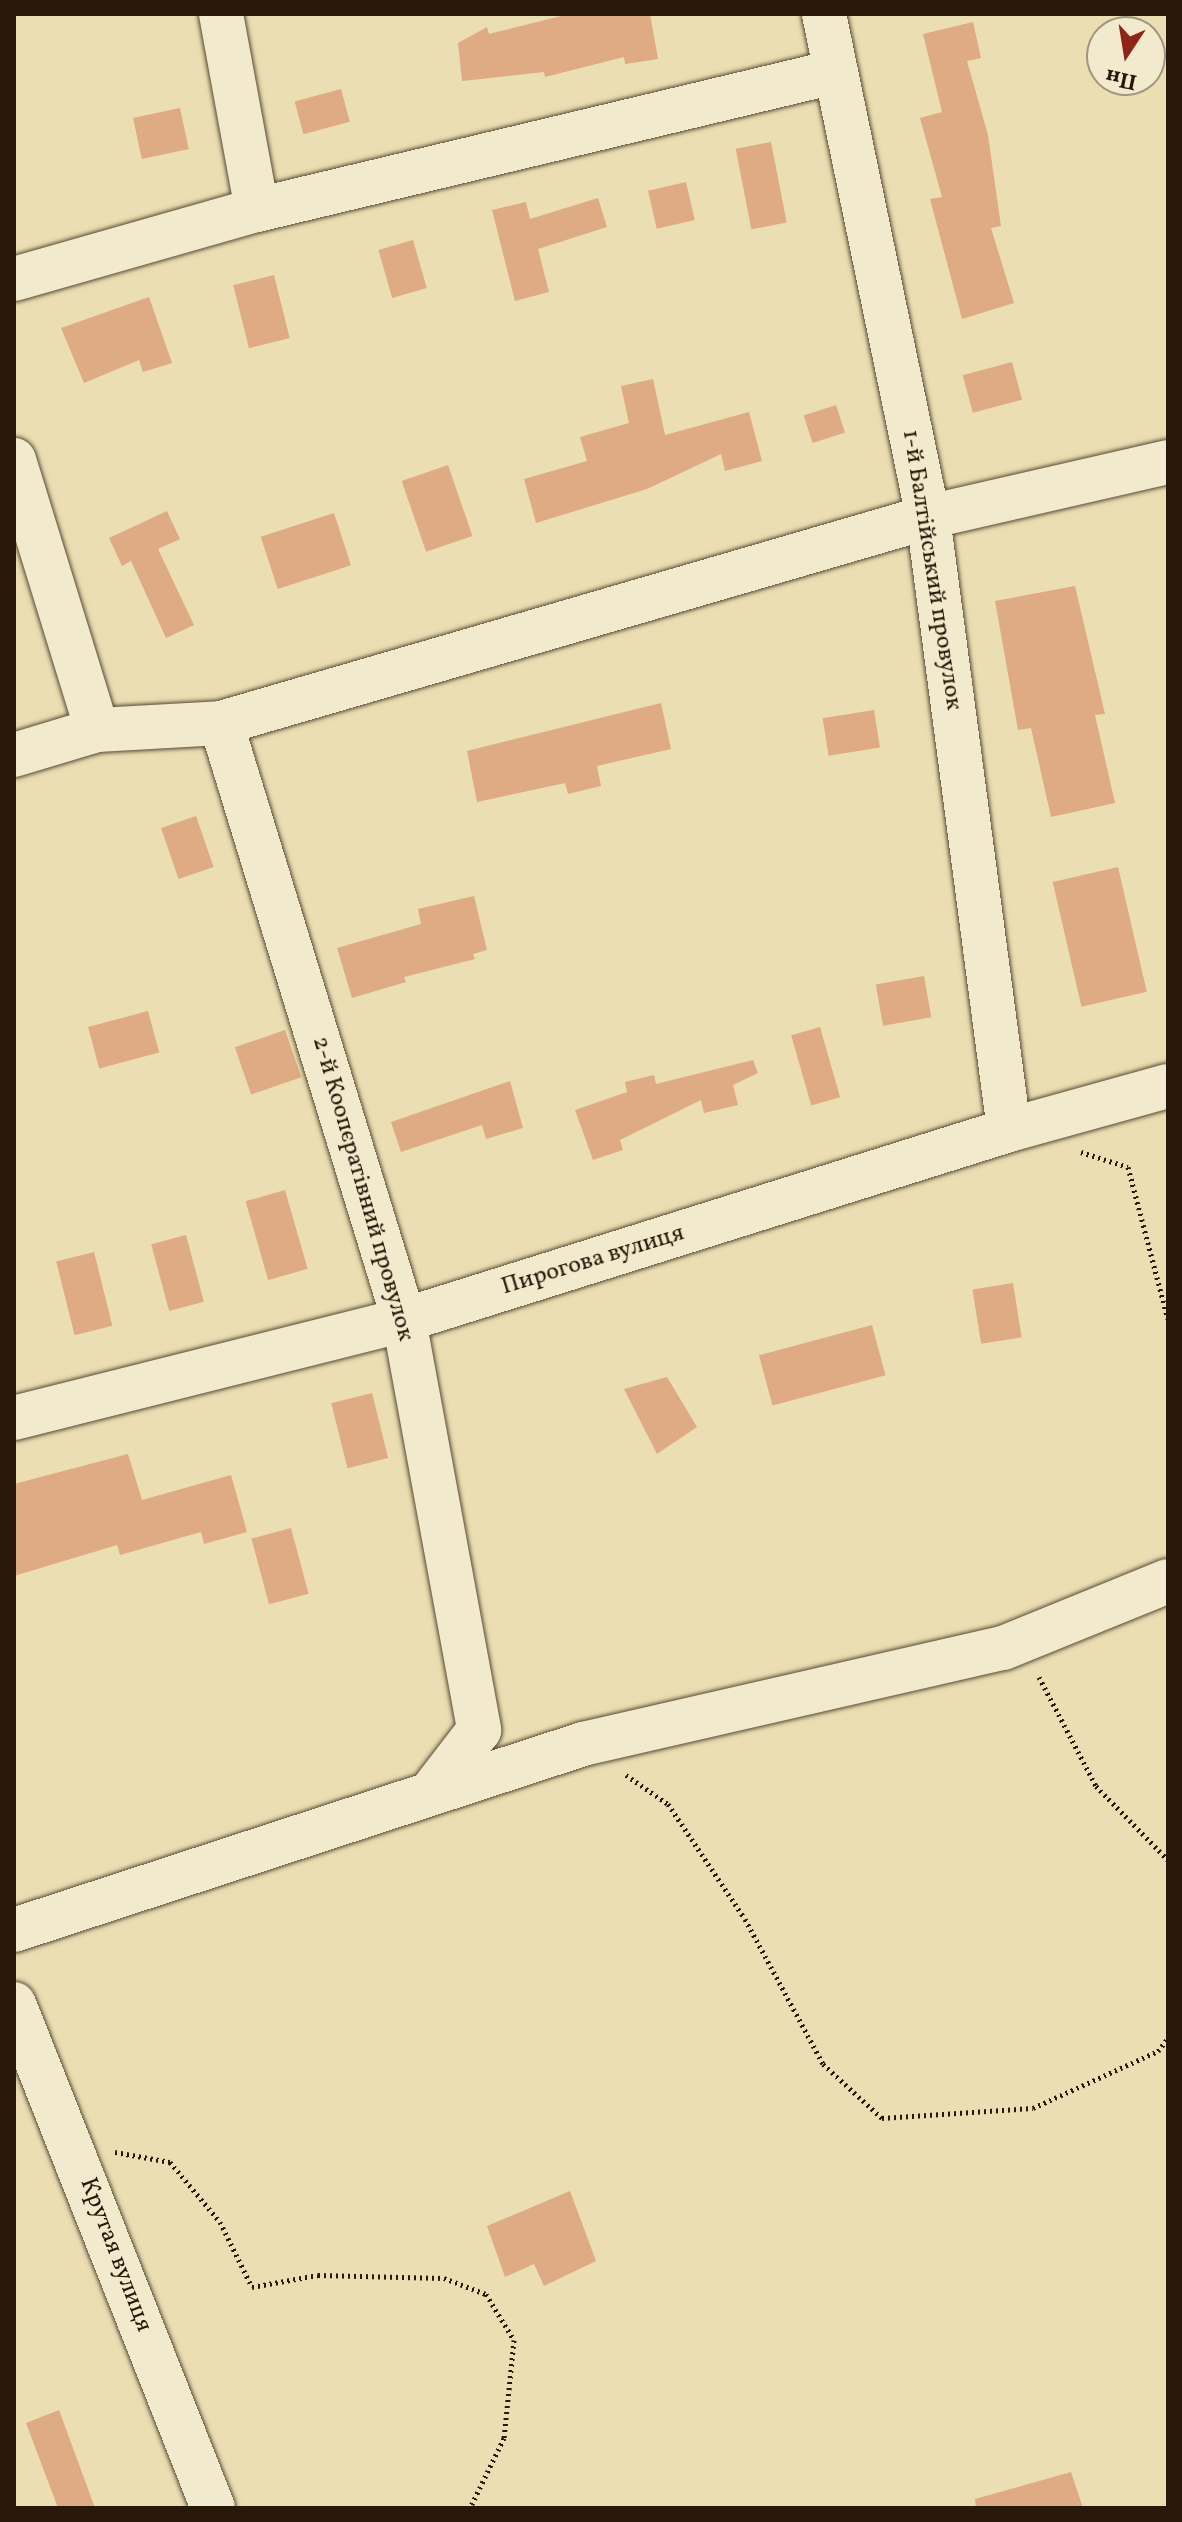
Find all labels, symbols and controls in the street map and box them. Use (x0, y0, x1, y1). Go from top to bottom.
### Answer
north arrow (1086, 16, 1166, 96)
text: Пн (1103, 60, 1140, 96)
street label: 1-й Балтійський провулок (895, 428, 967, 712)
street label: 2-й Коопєратівний провулок (305, 1033, 419, 1345)
street label: Пирогова вулиця (498, 1220, 688, 1302)
street label: Крутая вулиця (72, 2174, 158, 2336)

